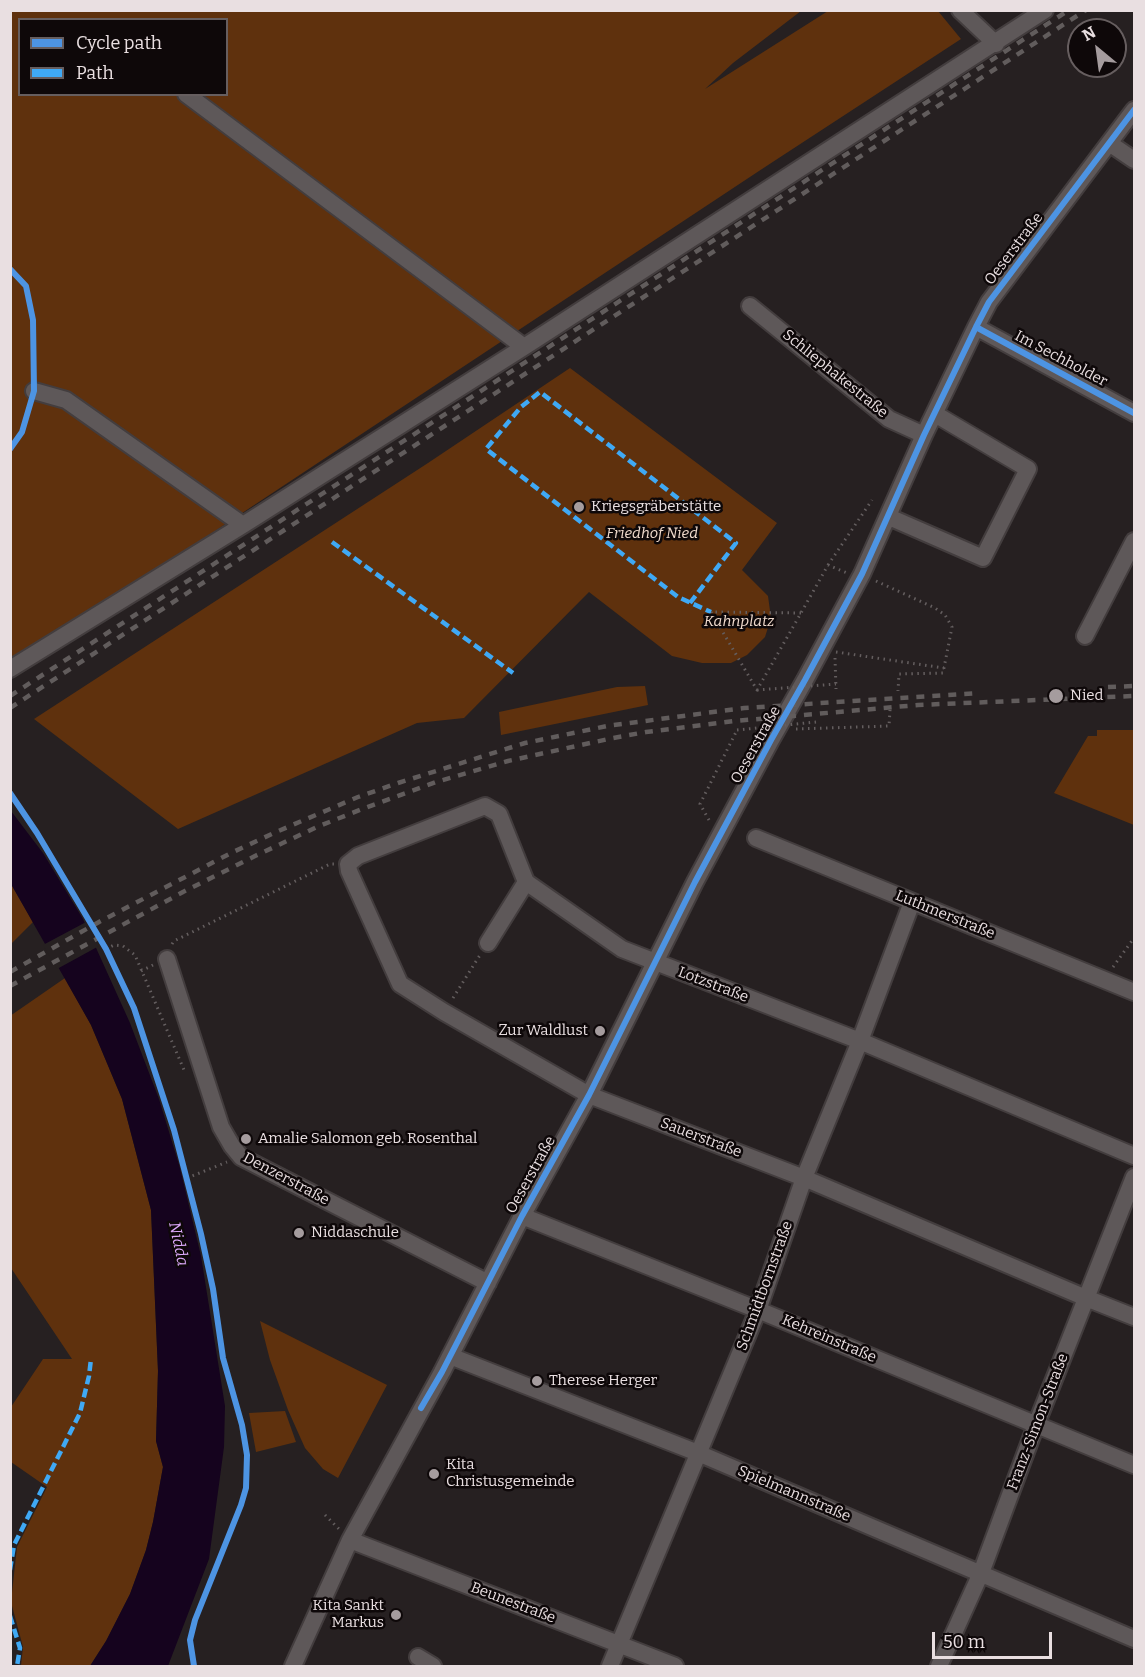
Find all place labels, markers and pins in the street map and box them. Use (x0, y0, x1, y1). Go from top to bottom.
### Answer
place label: Kriegsgräberstätte (591, 498, 721, 516)
marker: Kriegsgräberstätte (572, 500, 586, 514)
marker: Nied (1047, 687, 1065, 705)
place label: Nied (1070, 687, 1103, 705)
place label: Zur Waldlust (498, 1022, 588, 1040)
marker: Zur Waldlust (593, 1024, 607, 1038)
place label: Amalie Salomon geb. Rosenthal (258, 1130, 477, 1148)
marker: Amalie Salomon geb. Rosenthal (239, 1132, 253, 1146)
place label: Niddaschule (311, 1224, 399, 1242)
marker: Niddaschule (292, 1226, 306, 1240)
place label: Therese Herger (549, 1372, 657, 1390)
marker: Therese Herger (530, 1374, 544, 1388)
place label: Kita Christusgemeinde (446, 1456, 575, 1491)
marker: Kita Christusgemeinde (427, 1467, 441, 1481)
place label: Kita Sankt Markus (313, 1597, 384, 1632)
marker: Kita Sankt Markus (389, 1608, 403, 1622)

